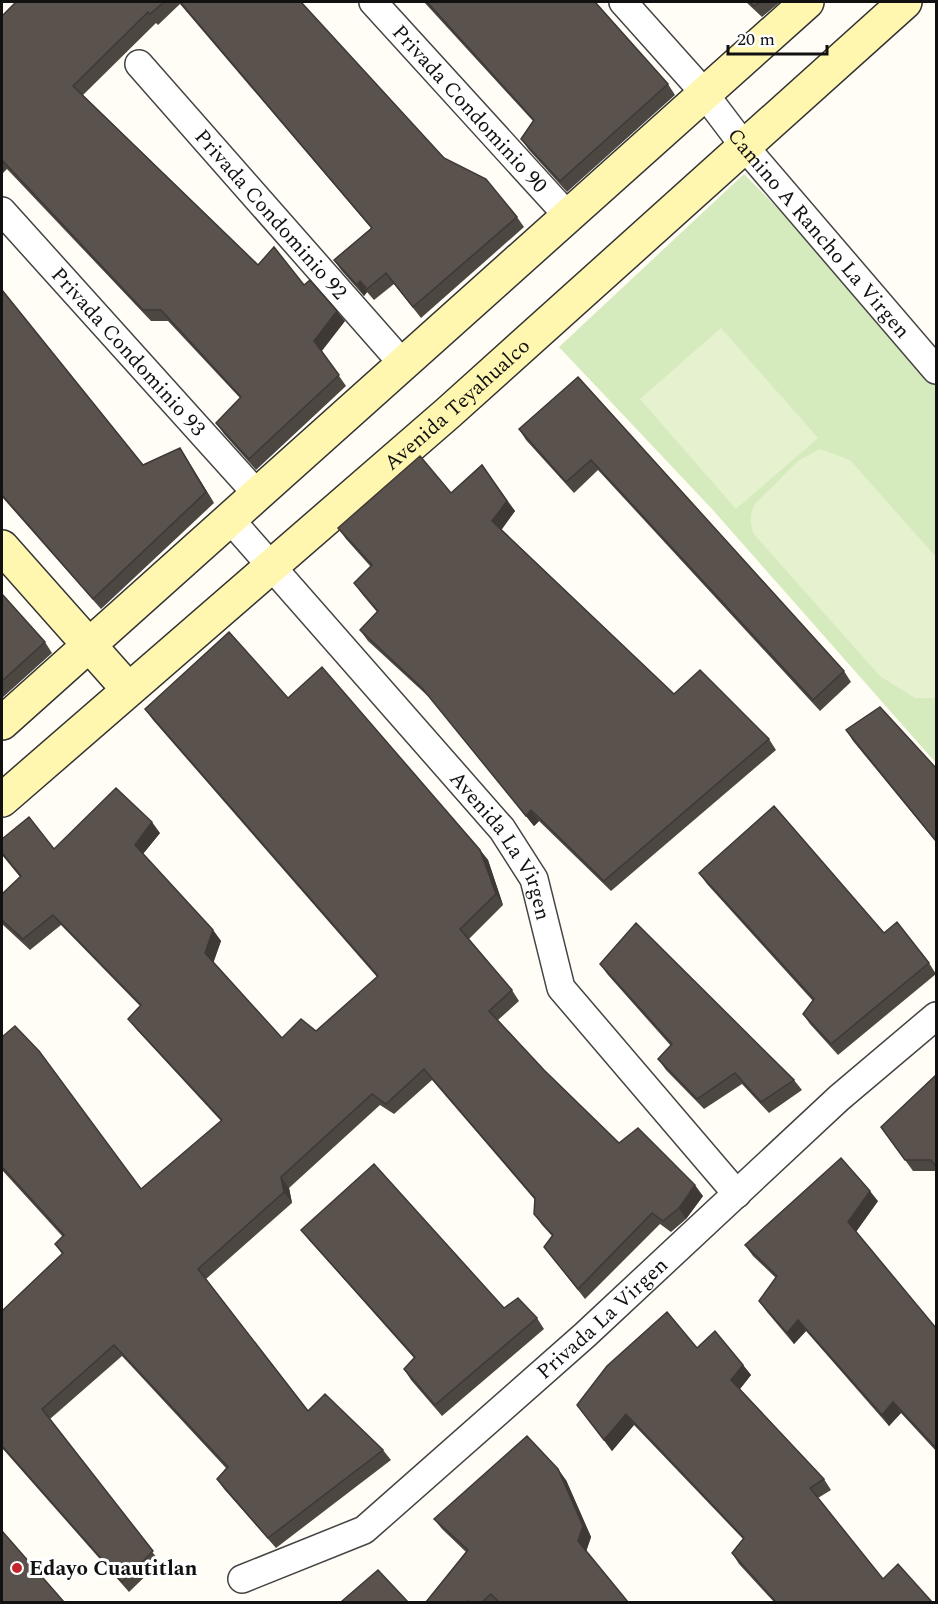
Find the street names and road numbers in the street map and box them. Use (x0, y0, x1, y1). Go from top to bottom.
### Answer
street label: Privada Condominio 90 (384, 18, 555, 201)
street label: Camino A Rancho La Virgen (719, 121, 917, 346)
street label: Privada Condominio 92 (186, 122, 355, 307)
street label: Privada Condominio 93 (43, 260, 213, 444)
street label: Avenida Teyahualco (377, 331, 538, 479)
street label: Avenida La Virgen (441, 764, 559, 924)
street label: Privada La Virgen (530, 1250, 676, 1388)

